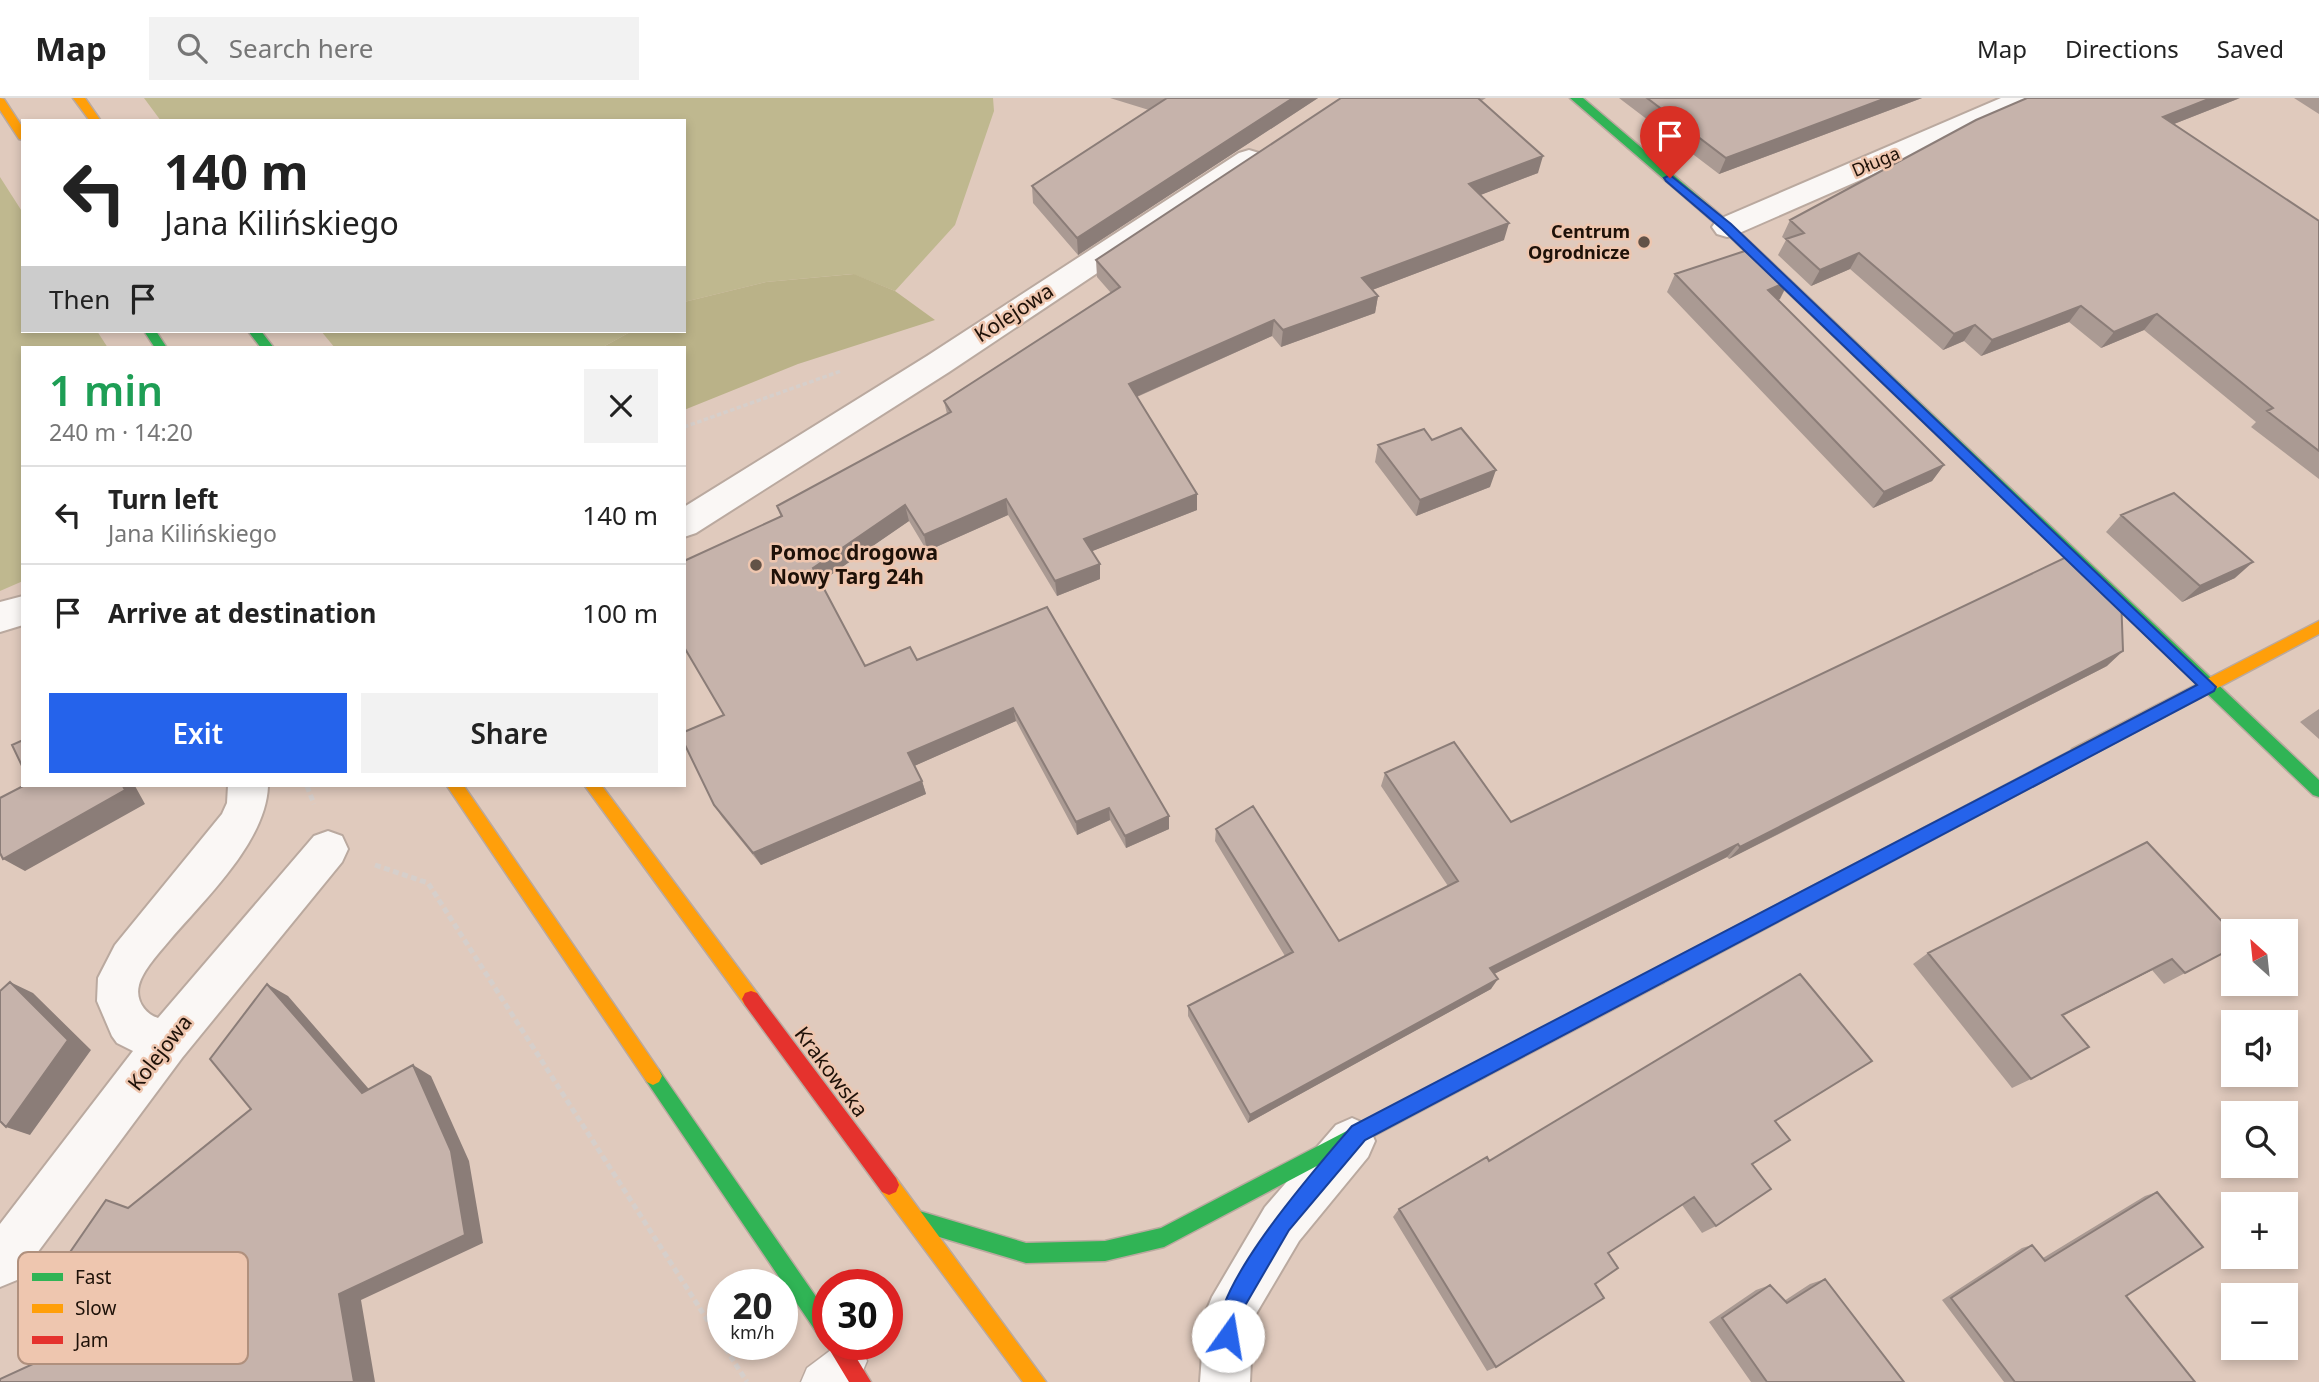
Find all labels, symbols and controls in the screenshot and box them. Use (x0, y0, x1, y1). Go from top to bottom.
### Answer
search box (149, 17, 639, 80)
text: Map (35, 26, 107, 71)
icon: search (173, 29, 211, 67)
text: Search here (229, 30, 373, 66)
text: Map (1977, 32, 2027, 65)
text: Directions (2065, 32, 2179, 65)
text: Saved (2217, 32, 2284, 65)
pin (1640, 106, 1700, 178)
icon: arrive (1651, 117, 1689, 155)
text: 140 m (164, 138, 309, 204)
street label: Długa (1848, 140, 1903, 182)
icon: left (49, 147, 140, 238)
text: Jana Kilińskiego (164, 201, 399, 244)
place label: Centrum Ogrodnicze (1528, 219, 1630, 264)
marker: Centrum Ogrodnicze (1636, 234, 1652, 250)
street label: Kolejowa (969, 276, 1058, 348)
icon: arrive (124, 280, 162, 318)
text: Then (49, 281, 110, 317)
text: 1 min (49, 361, 163, 418)
button: close (584, 369, 658, 443)
text: 240 m · 14:20 (49, 416, 193, 448)
text: Turn left (108, 481, 219, 517)
icon: left (49, 496, 87, 534)
text: 140 m (582, 497, 658, 533)
text: Jana Kilińskiego (108, 517, 277, 549)
place label: Pomoc drogowa Nowy Targ 24h (770, 538, 938, 590)
marker: Pomoc drogowa Nowy Targ 24h (748, 557, 764, 573)
icon: arrive (49, 594, 87, 632)
text: Arrive at destination (108, 595, 377, 631)
text: 100 m (582, 595, 658, 631)
button: Exit (49, 693, 347, 773)
button: Share (361, 693, 658, 773)
north arrow (2221, 919, 2298, 996)
map controls (2221, 919, 2298, 1360)
street label: Kolejowa (121, 1009, 198, 1096)
button: sound (2221, 1010, 2298, 1087)
street label: Krakowska (789, 1021, 875, 1122)
button: search (2221, 1101, 2298, 1178)
button: + (2221, 1192, 2298, 1269)
legend (18, 1252, 248, 1364)
text: Fast (75, 1264, 112, 1290)
speed limit sign: 30 (812, 1269, 903, 1360)
text: 20 (732, 1282, 773, 1329)
button: − (2221, 1283, 2298, 1360)
text: Slow (75, 1295, 116, 1321)
position arrow (1191, 1299, 1265, 1373)
text: km/h (730, 1320, 775, 1344)
text: Jam (73, 1327, 109, 1353)

